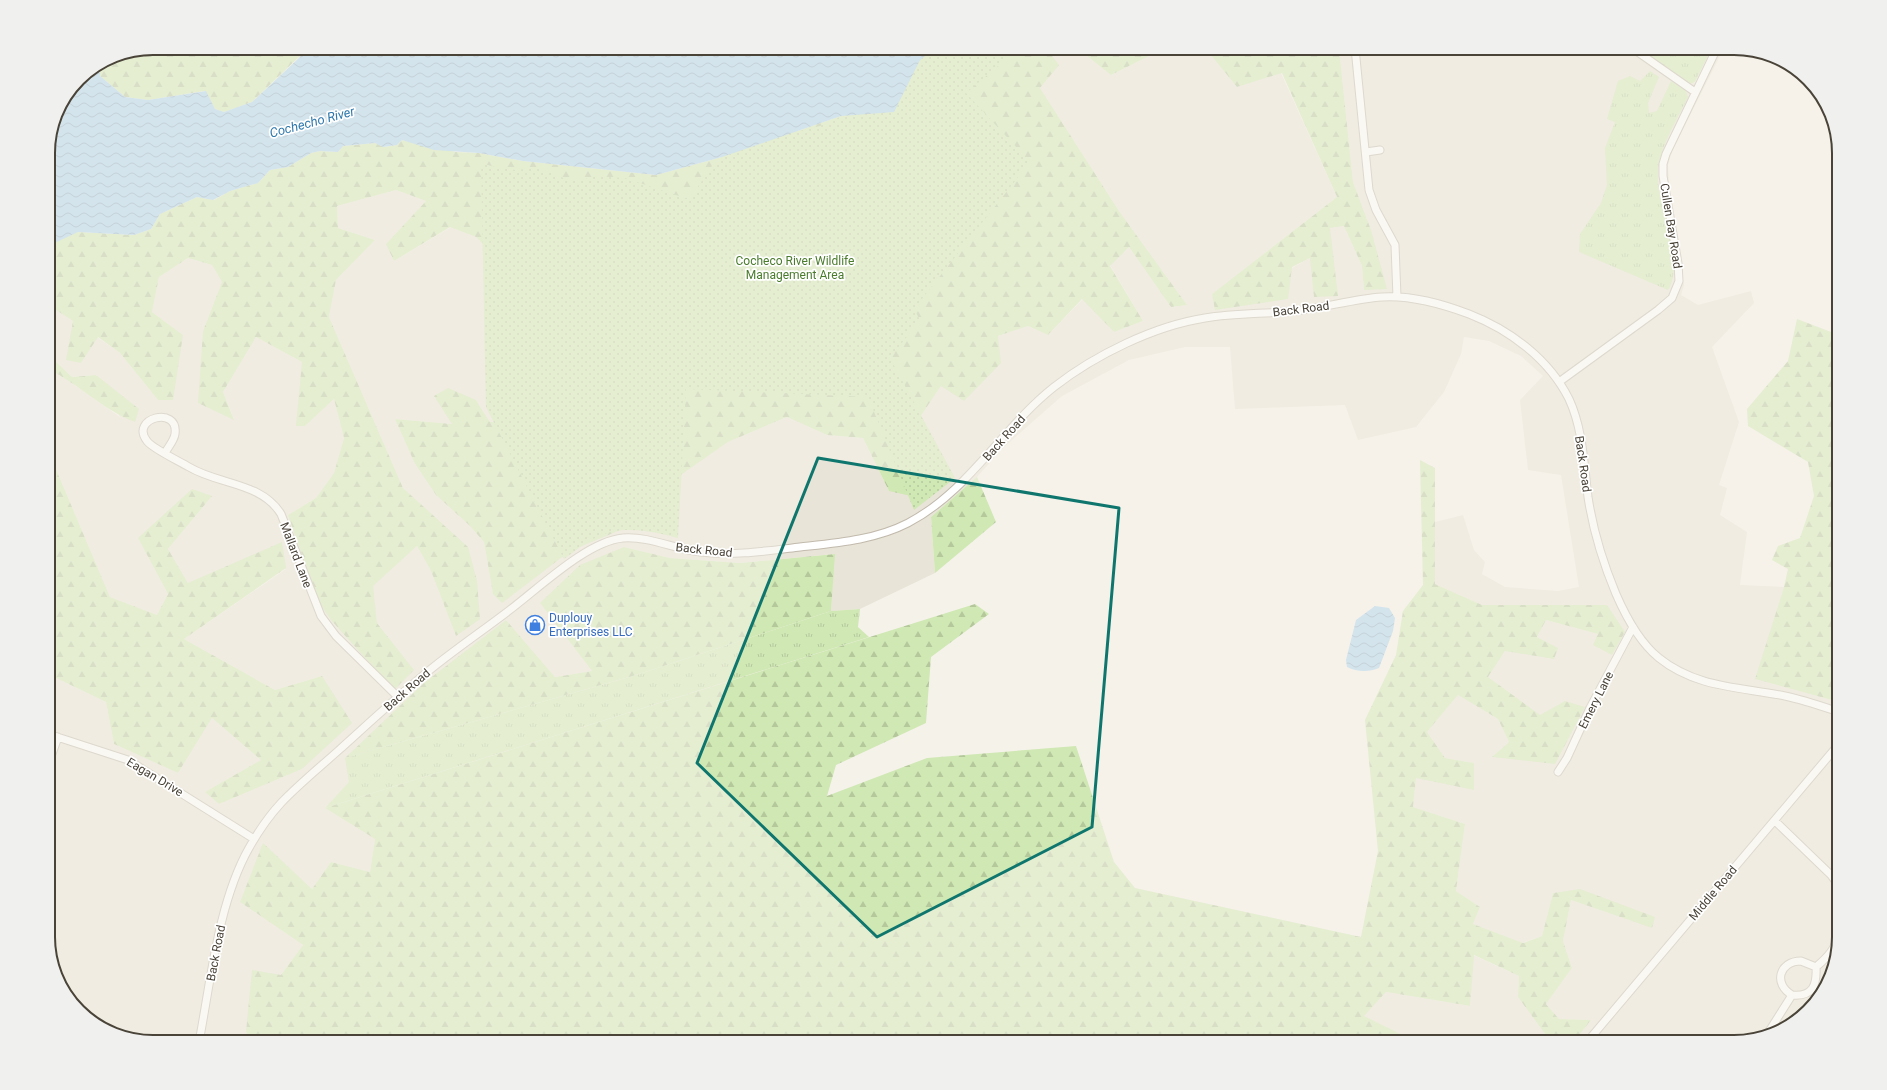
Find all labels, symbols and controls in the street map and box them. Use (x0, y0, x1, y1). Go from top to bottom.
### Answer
water label: Cochecho River (268, 103, 357, 141)
street label: Cullen Bay Road (1657, 182, 1685, 270)
park label: Cocheco River Wildlife Management Area (736, 254, 854, 282)
street label: Back Road (1272, 299, 1330, 319)
street label: Back Road (980, 412, 1028, 464)
street label: Back Road (1572, 435, 1594, 493)
street label: Mallard Lane (277, 520, 315, 590)
street label: Back Road (675, 540, 733, 560)
place label: Duplouy Enterprises LLC (549, 611, 633, 639)
shop icon: Duplouy Enterprises LLC (524, 614, 546, 636)
street label: Back Road (381, 666, 433, 714)
street label: Emery Lane (1576, 669, 1616, 731)
street label: Eagan Drive (124, 755, 186, 799)
street label: Middle Road (1686, 863, 1740, 923)
street label: Back Road (204, 924, 228, 982)

